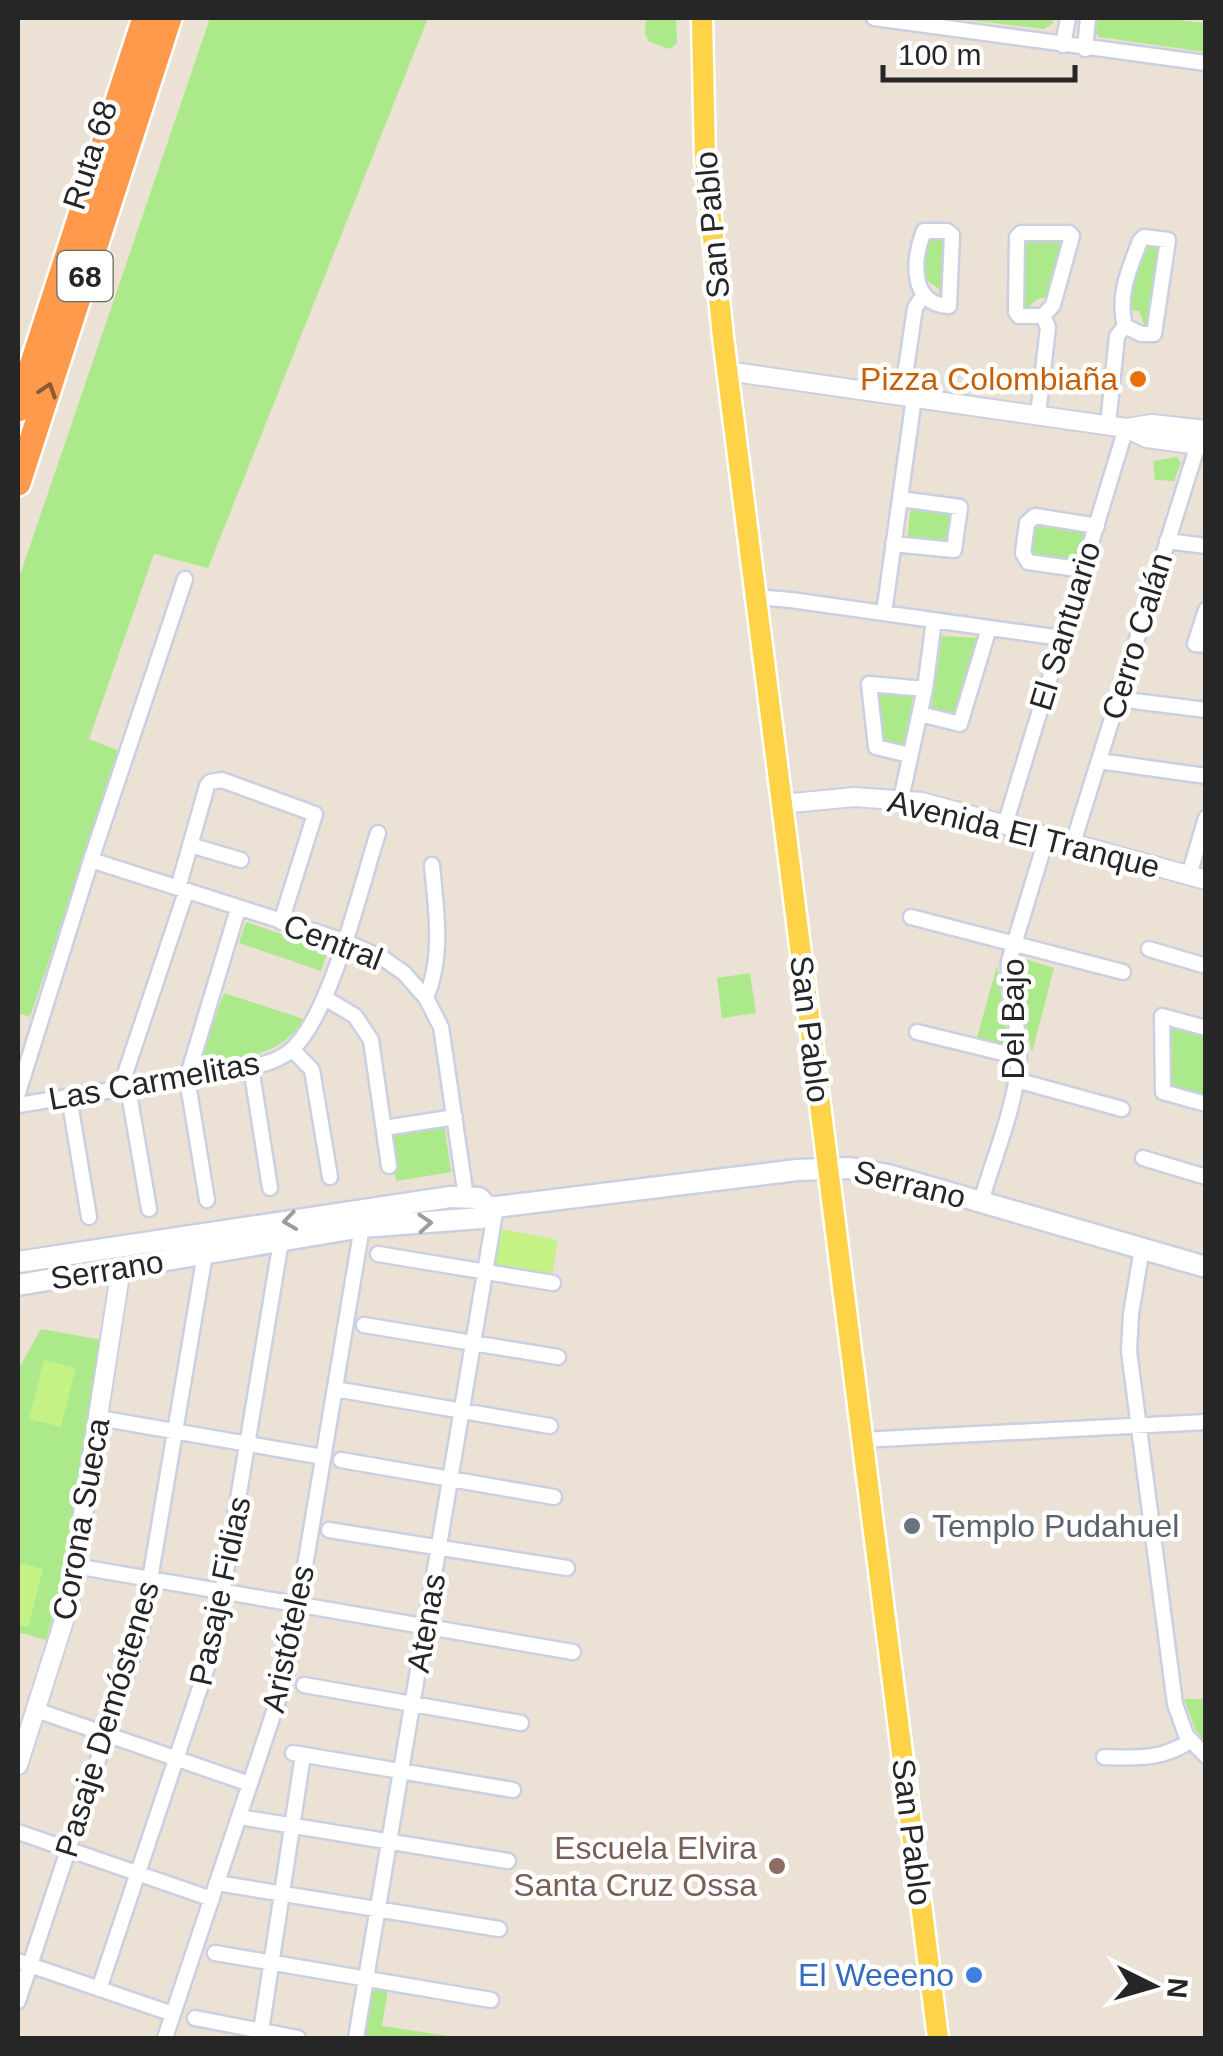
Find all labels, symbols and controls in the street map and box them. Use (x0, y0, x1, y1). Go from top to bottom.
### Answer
scale bar (883, 20, 1076, 82)
text: 100 m (898, 38, 981, 71)
street label: Ruta 68 (56, 96, 124, 214)
street label: San Pablo (688, 150, 736, 300)
road number: 68 (58, 251, 112, 301)
place label: Pizza Colombiaña (860, 361, 1118, 397)
marker: Pizza Colombiaña (1127, 368, 1149, 390)
one-way arrow (36, 383, 56, 400)
street label: El Santuario (1022, 537, 1108, 715)
street label: Cerro Calán (1095, 548, 1179, 724)
street label: Avenida El Tranque (884, 783, 1164, 885)
street label: Central (278, 907, 388, 977)
street label: San Pablo (783, 954, 837, 1104)
street label: Del Bajo (995, 959, 1031, 1079)
street label: Las Carmelitas (46, 1045, 262, 1117)
street label: Serrano (850, 1153, 970, 1215)
one-way arrow (282, 1210, 299, 1231)
one-way arrow (418, 1213, 434, 1234)
street label: Serrano (48, 1243, 166, 1297)
street label: Corona Sueca (46, 1415, 117, 1623)
street label: Pasaje Fidias (182, 1493, 258, 1689)
place label: Templo Pudahuel (932, 1508, 1179, 1544)
marker: Templo Pudahuel (901, 1515, 923, 1537)
street label: Aristóteles (255, 1562, 321, 1716)
street label: Atenas (400, 1571, 452, 1675)
street label: Pasaje Demóstenes (48, 1577, 166, 1861)
street label: San Pablo (885, 1757, 939, 1907)
place label: Escuela Elvira Santa Cruz Ossa (513, 1830, 757, 1903)
marker: Escuela Elvira Santa Cruz Ossa (766, 1855, 788, 1877)
north arrow (1103, 1936, 1203, 2036)
place label: El Weeeno (798, 1957, 954, 1993)
marker: El Weeeno (963, 1964, 985, 1986)
text: N (1161, 1977, 1194, 2000)

